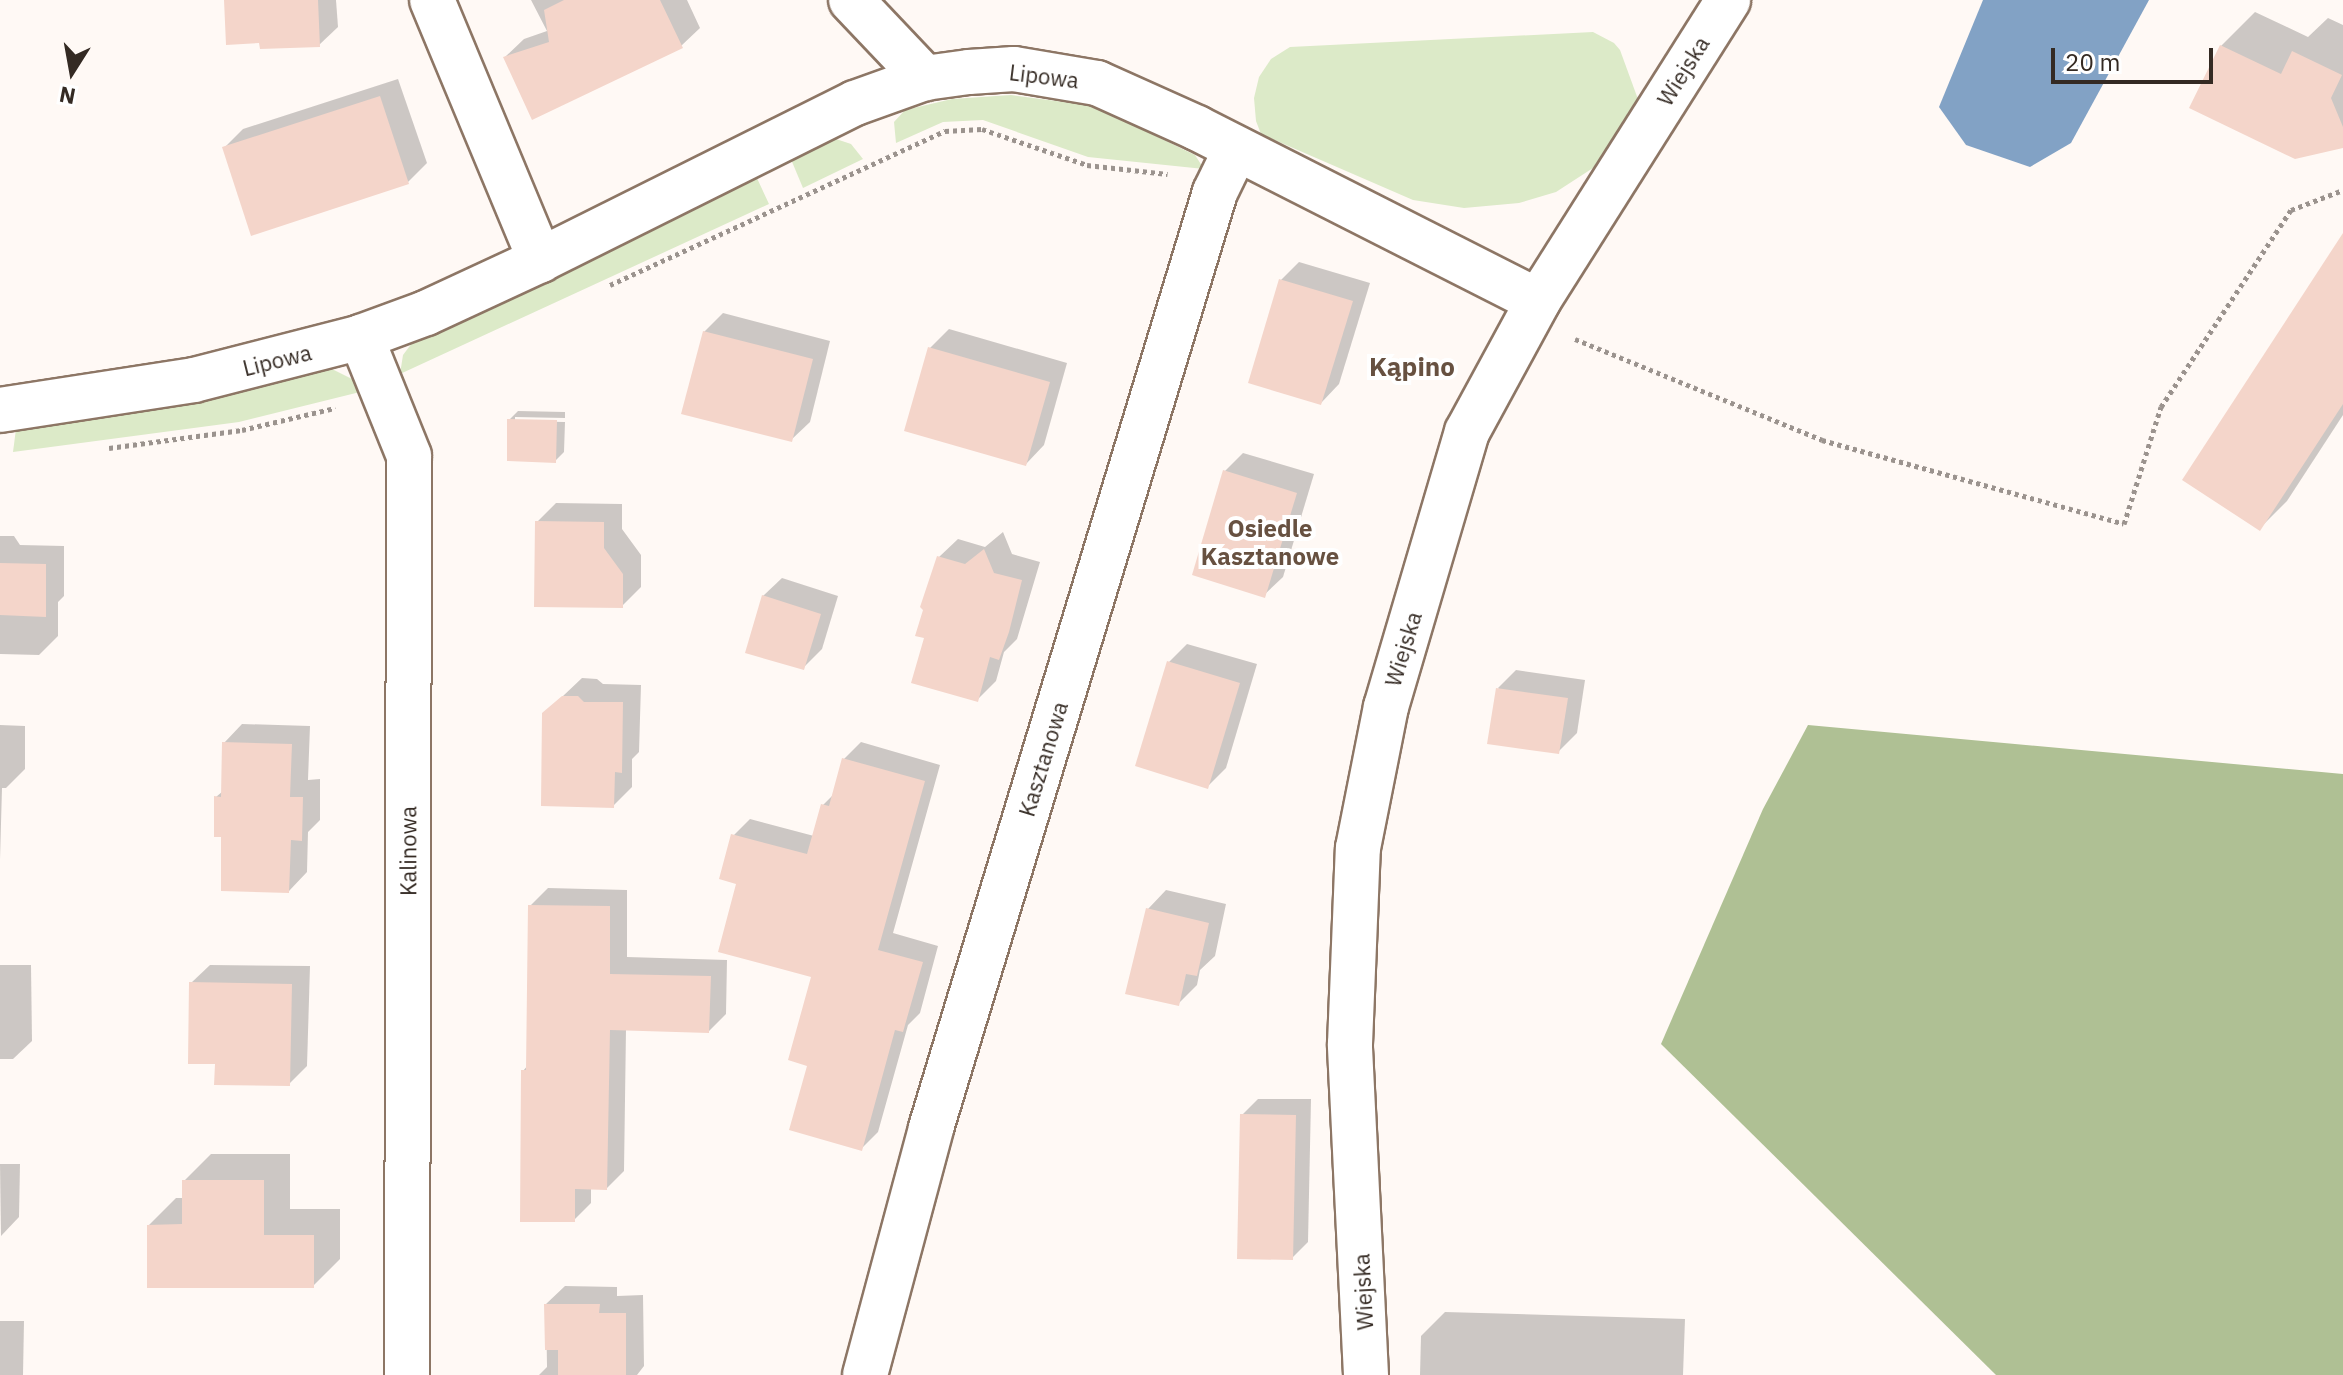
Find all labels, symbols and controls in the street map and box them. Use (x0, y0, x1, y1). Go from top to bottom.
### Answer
north arrow (32, 32, 112, 112)
street label: Wiejska (1652, 32, 1714, 110)
scale bar (2055, 32, 2217, 82)
text: 20 m (2065, 46, 2120, 78)
street label: Lipowa (1008, 59, 1080, 93)
text: N (57, 80, 78, 112)
street label: Lipowa (240, 339, 314, 381)
district label: Kąpino (1369, 351, 1455, 383)
district label: Osiedle Kasztanowe (1201, 515, 1339, 571)
street label: Wiejska (1379, 609, 1427, 689)
street label: Kasztanowa (1013, 698, 1073, 820)
street label: Kalinowa (395, 806, 421, 896)
street label: Wiejska (1348, 1253, 1378, 1331)

